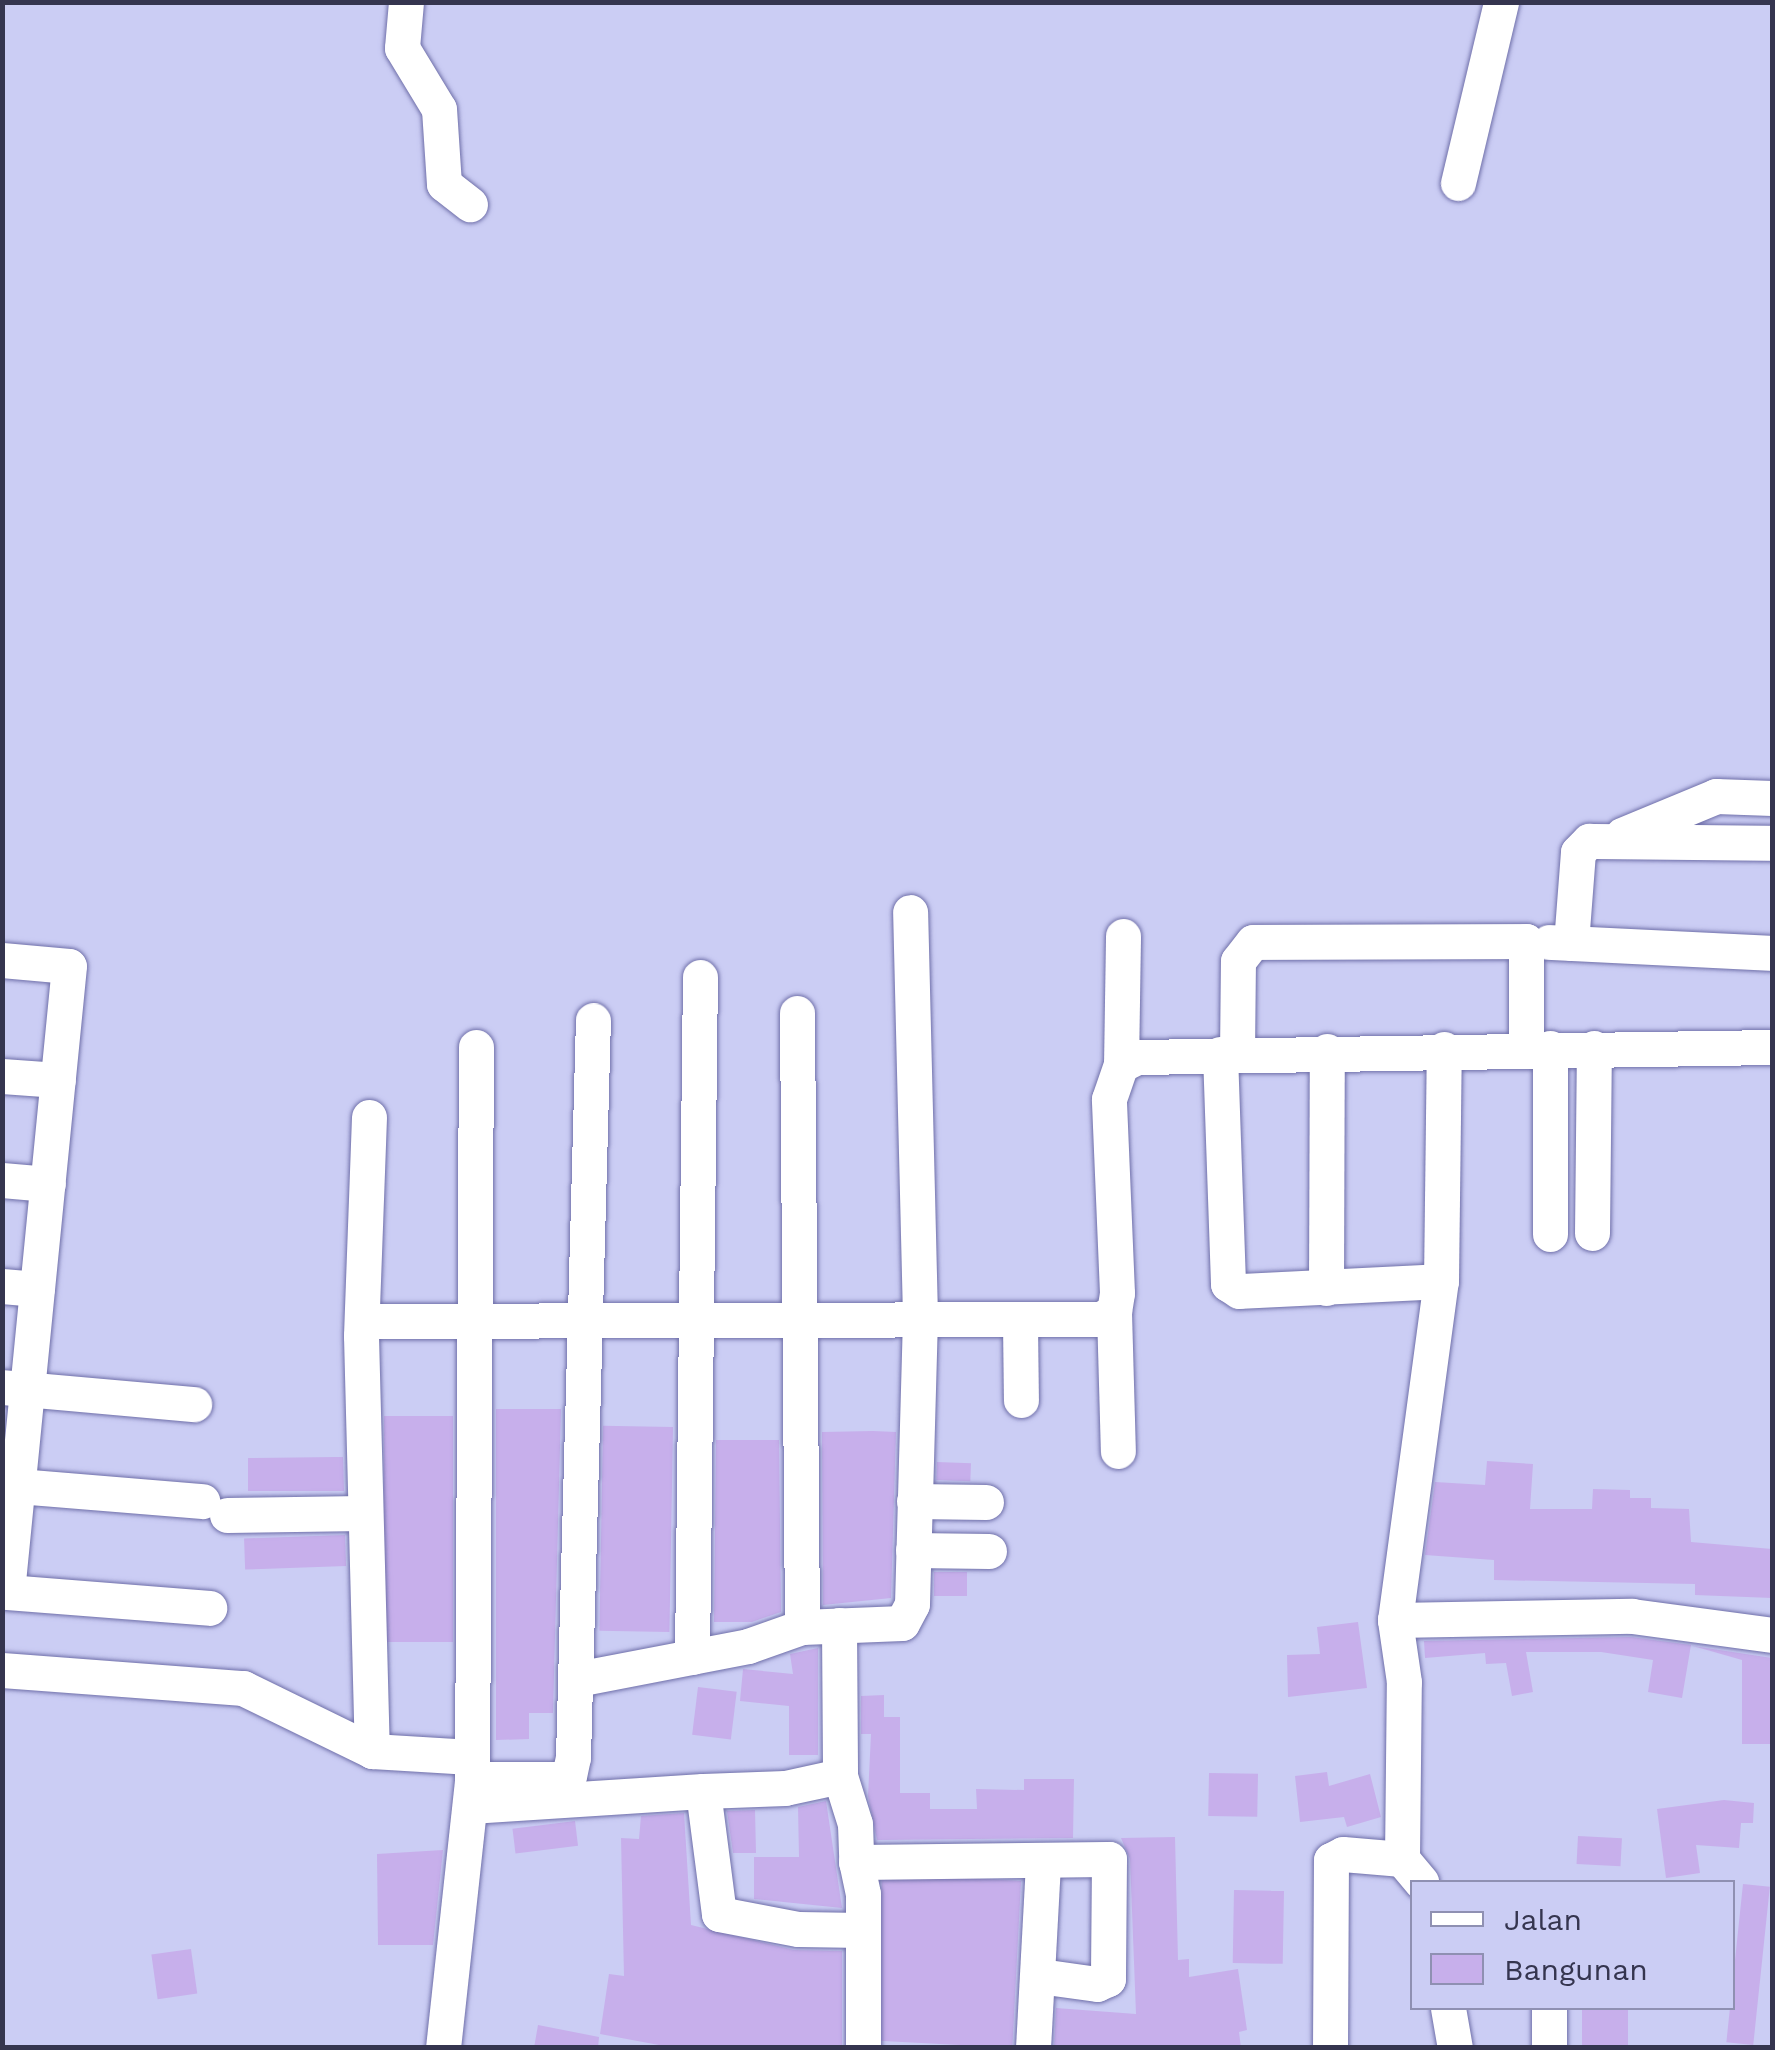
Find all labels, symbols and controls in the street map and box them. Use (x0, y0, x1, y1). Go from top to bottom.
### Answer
legend (1410, 1880, 1735, 2010)
text: Jalan (1504, 1902, 1582, 1937)
text: Bangunan (1504, 1952, 1648, 1987)

